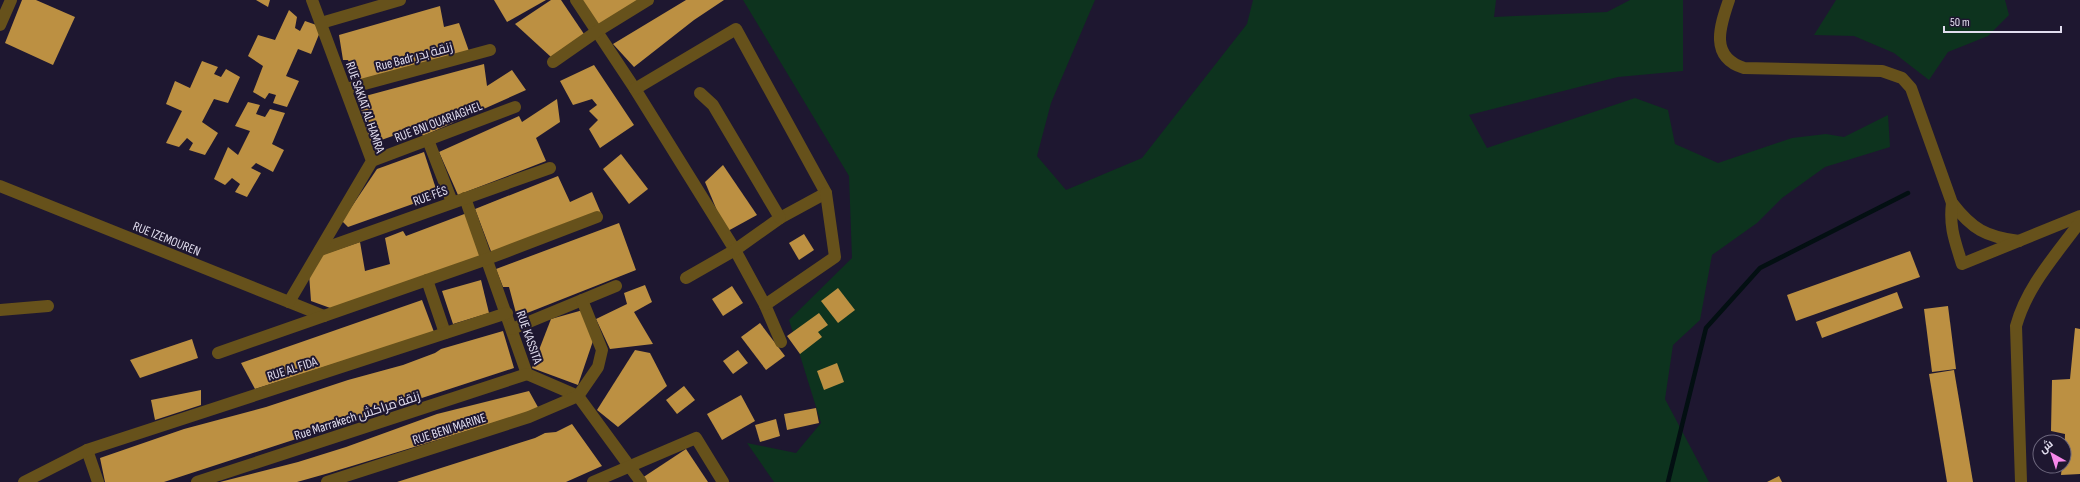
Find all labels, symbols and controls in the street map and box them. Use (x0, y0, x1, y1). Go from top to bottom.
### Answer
scale bar (1944, 8, 2061, 34)
text: 50 m (1950, 15, 1970, 30)
street label: Rue Badr زنقة بدر (374, 39, 455, 75)
street label: RUE SAKIAT AL HAMRA (342, 60, 388, 156)
street label: RUE BNI OUARIAGHEL (392, 98, 485, 146)
street label: RUE FÉS (411, 182, 450, 210)
street label: RUE IZEMOUREN (130, 218, 203, 260)
street label: RUE KASSITA (513, 309, 546, 366)
street label: RUE AL FIDA (265, 353, 320, 385)
street label: Rue Marrakech زنقة مراكش (292, 388, 422, 444)
street label: RUE BENI MARINE (411, 410, 488, 448)
north arrow (2032, 434, 2072, 474)
text: ش (2036, 437, 2056, 456)

